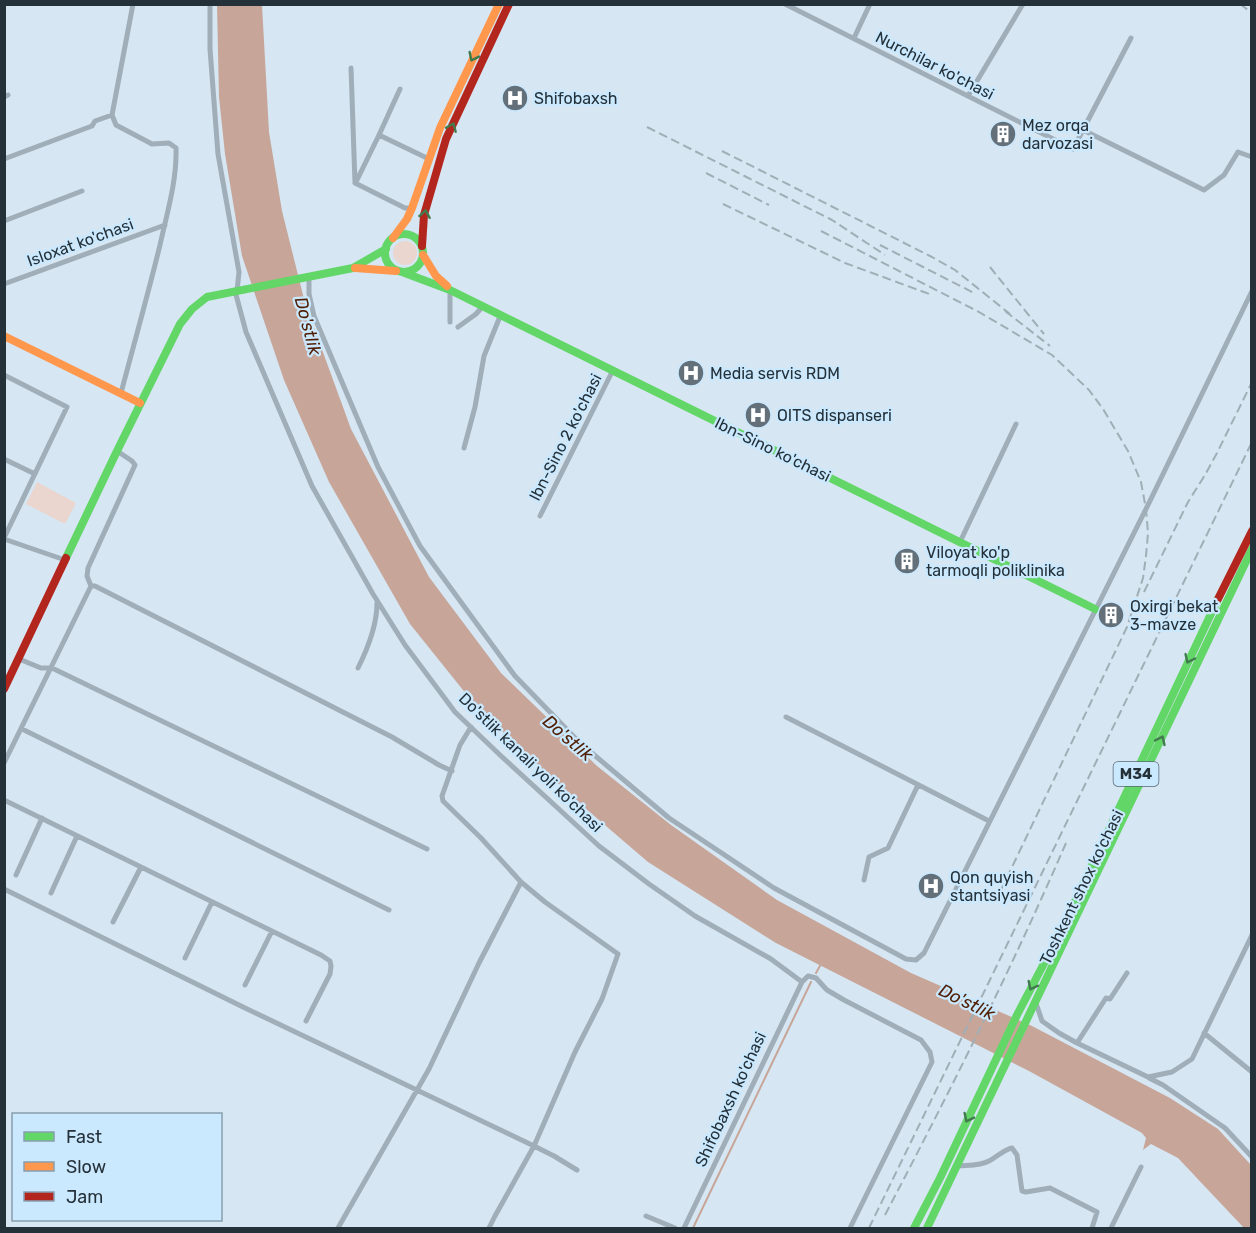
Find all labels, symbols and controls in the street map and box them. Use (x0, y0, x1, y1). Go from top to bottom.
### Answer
street label: Nurchilar ko'chasi (872, 27, 997, 104)
one-way arrow (469, 51, 481, 62)
hospital icon: Shifobaxsh (500, 83, 530, 113)
place label: Shifobaxsh (534, 89, 618, 108)
place label: Mez orqa darvozasi (1022, 116, 1093, 153)
building icon: Mez orqa darvozasi (988, 119, 1018, 149)
one-way arrow (444, 122, 456, 133)
one-way arrow (419, 209, 431, 218)
street label: Isloxat ko'chasi (24, 214, 136, 271)
water label: Do'stlik (290, 294, 327, 358)
hospital icon: Media servis RDM (676, 358, 706, 388)
place label: Media servis RDM (710, 364, 840, 383)
street label: Ibn-Sino 2 ko'chasi (525, 371, 606, 504)
hospital icon: OITS dispanseri (743, 400, 773, 430)
place label: OITS dispanseri (777, 406, 892, 425)
street label: Ibn-Sino ko'chasi (712, 413, 834, 486)
place label: Viloyat ko'p tarmoqli poliklinika (926, 543, 1065, 580)
building icon: Viloyat ko'p tarmoqli poliklinika (892, 546, 922, 576)
place label: Oxirgi bekat 3-mavze (1130, 597, 1218, 634)
building icon: Oxirgi bekat 3-mavze (1096, 600, 1126, 630)
one-way arrow (1185, 653, 1197, 664)
street label: Do'stlik kanali yoli ko'chasi (455, 689, 606, 836)
water label: Do'stlik (538, 710, 598, 766)
one-way arrow (1154, 735, 1166, 746)
road number: M34 (1114, 762, 1158, 786)
street label: Toshkent shox ko'chasi (1036, 807, 1127, 968)
place label: Qon quyish stantsiyasi (950, 868, 1033, 905)
hospital icon: Qon quyish stantsiyasi (916, 871, 946, 901)
water label: Do'stlik (935, 979, 999, 1025)
one-way arrow (1028, 980, 1039, 991)
street label: Shifobaxsh ko'chasi (691, 1029, 770, 1170)
one-way arrow (964, 1112, 976, 1123)
legend (12, 1113, 222, 1221)
text: Fast (66, 1126, 102, 1148)
text: Slow (66, 1156, 106, 1178)
text: Jam (66, 1186, 103, 1208)

